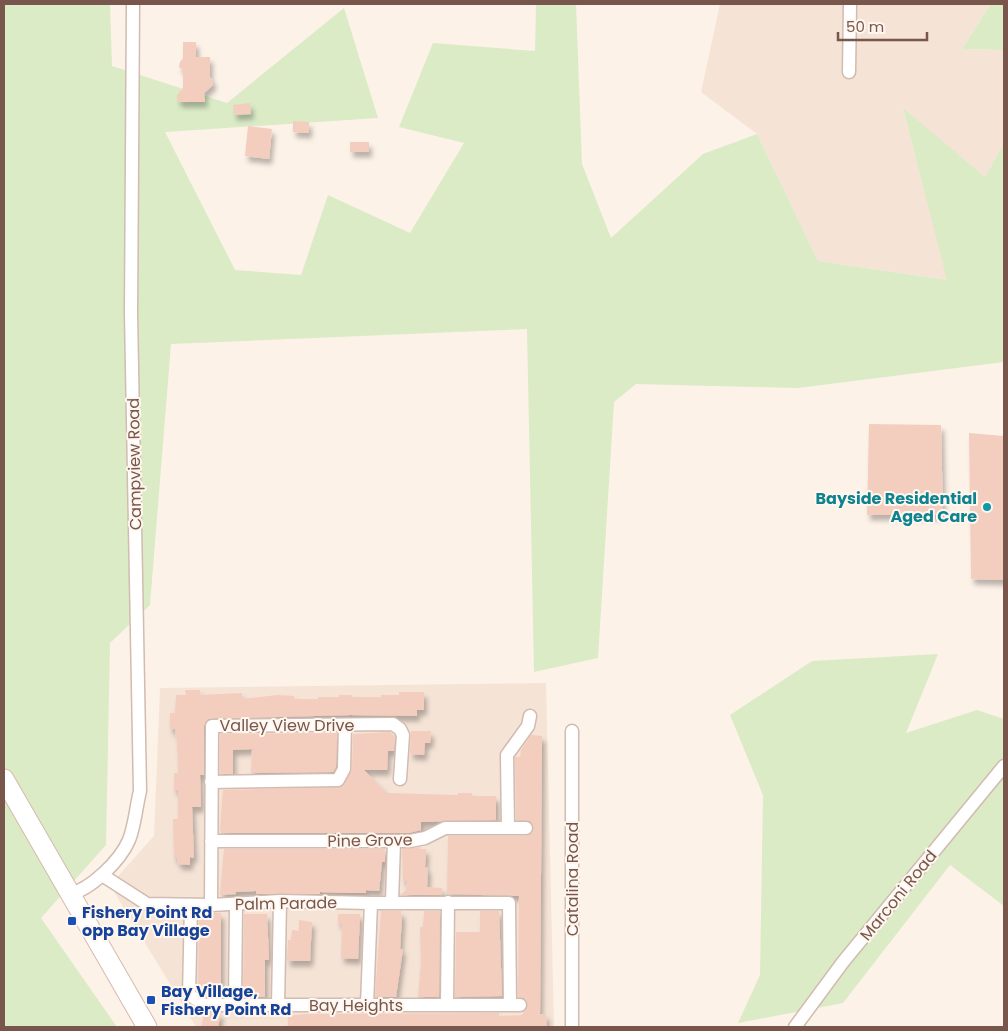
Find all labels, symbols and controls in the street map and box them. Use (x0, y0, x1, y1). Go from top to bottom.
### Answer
scale bar (838, 10, 927, 42)
text: 50 m (846, 16, 884, 37)
street label: Campview Road (122, 398, 147, 530)
place label: Bayside Residential Aged Care (815, 487, 977, 528)
marker: Bayside Residential Aged Care (981, 501, 993, 513)
street label: Valley View Drive (220, 714, 355, 737)
street label: Catalina Road (561, 822, 584, 936)
street label: Pine Grove (327, 828, 413, 853)
street label: Marconi Road (855, 845, 942, 946)
street label: Palm Parade (235, 891, 337, 916)
place label: Fishery Point Rd opp Bay Village (82, 901, 212, 942)
marker: Fishery Point Rd opp Bay Village (66, 915, 78, 927)
place label: Bay Village, Fishery Point Rd (161, 980, 291, 1021)
marker: Bay Village, Fishery Point Rd (145, 994, 157, 1006)
street label: Bay Heights (309, 994, 403, 1017)

